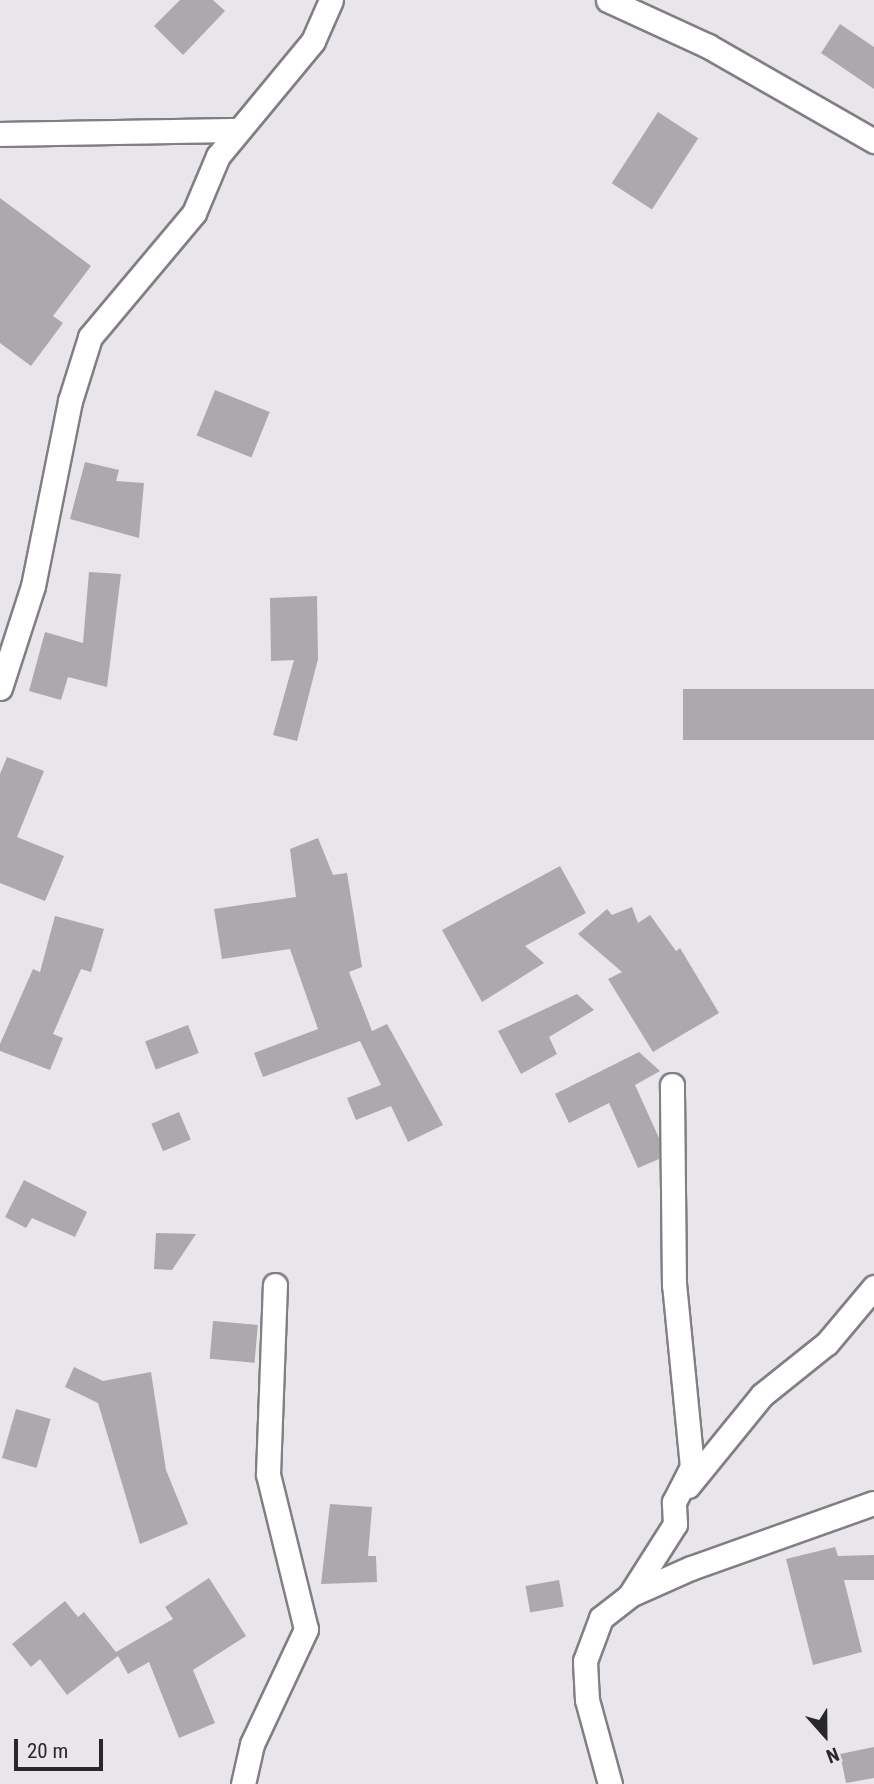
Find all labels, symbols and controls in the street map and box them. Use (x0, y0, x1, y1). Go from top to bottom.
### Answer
north arrow (790, 1700, 860, 1770)
scale bar (18, 1724, 107, 1768)
text: 20 m (27, 1739, 68, 1763)
text: N (823, 1742, 842, 1768)

